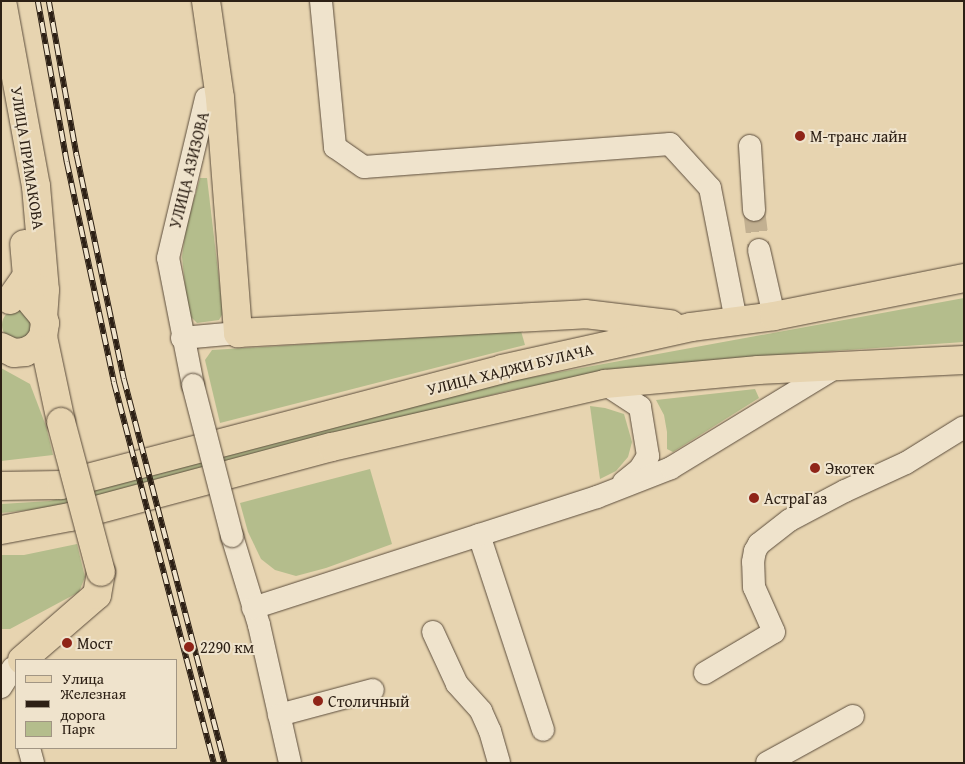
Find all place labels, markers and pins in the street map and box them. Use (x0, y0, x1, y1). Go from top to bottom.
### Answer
place label: М-транс лайн (810, 126, 907, 146)
marker: М-транс лайн (794, 130, 806, 142)
place label: Экотек (825, 458, 874, 478)
marker: Экотек (809, 462, 821, 474)
place label: АстраГаз (764, 488, 827, 508)
marker: АстраГаз (748, 492, 760, 504)
place label: Мост (77, 633, 113, 653)
marker: Мост (61, 637, 73, 649)
place label: 2290 км (200, 637, 254, 657)
marker: 2290 км (182, 640, 196, 654)
place label: Столичный (328, 691, 409, 711)
marker: Столичный (312, 695, 324, 707)

